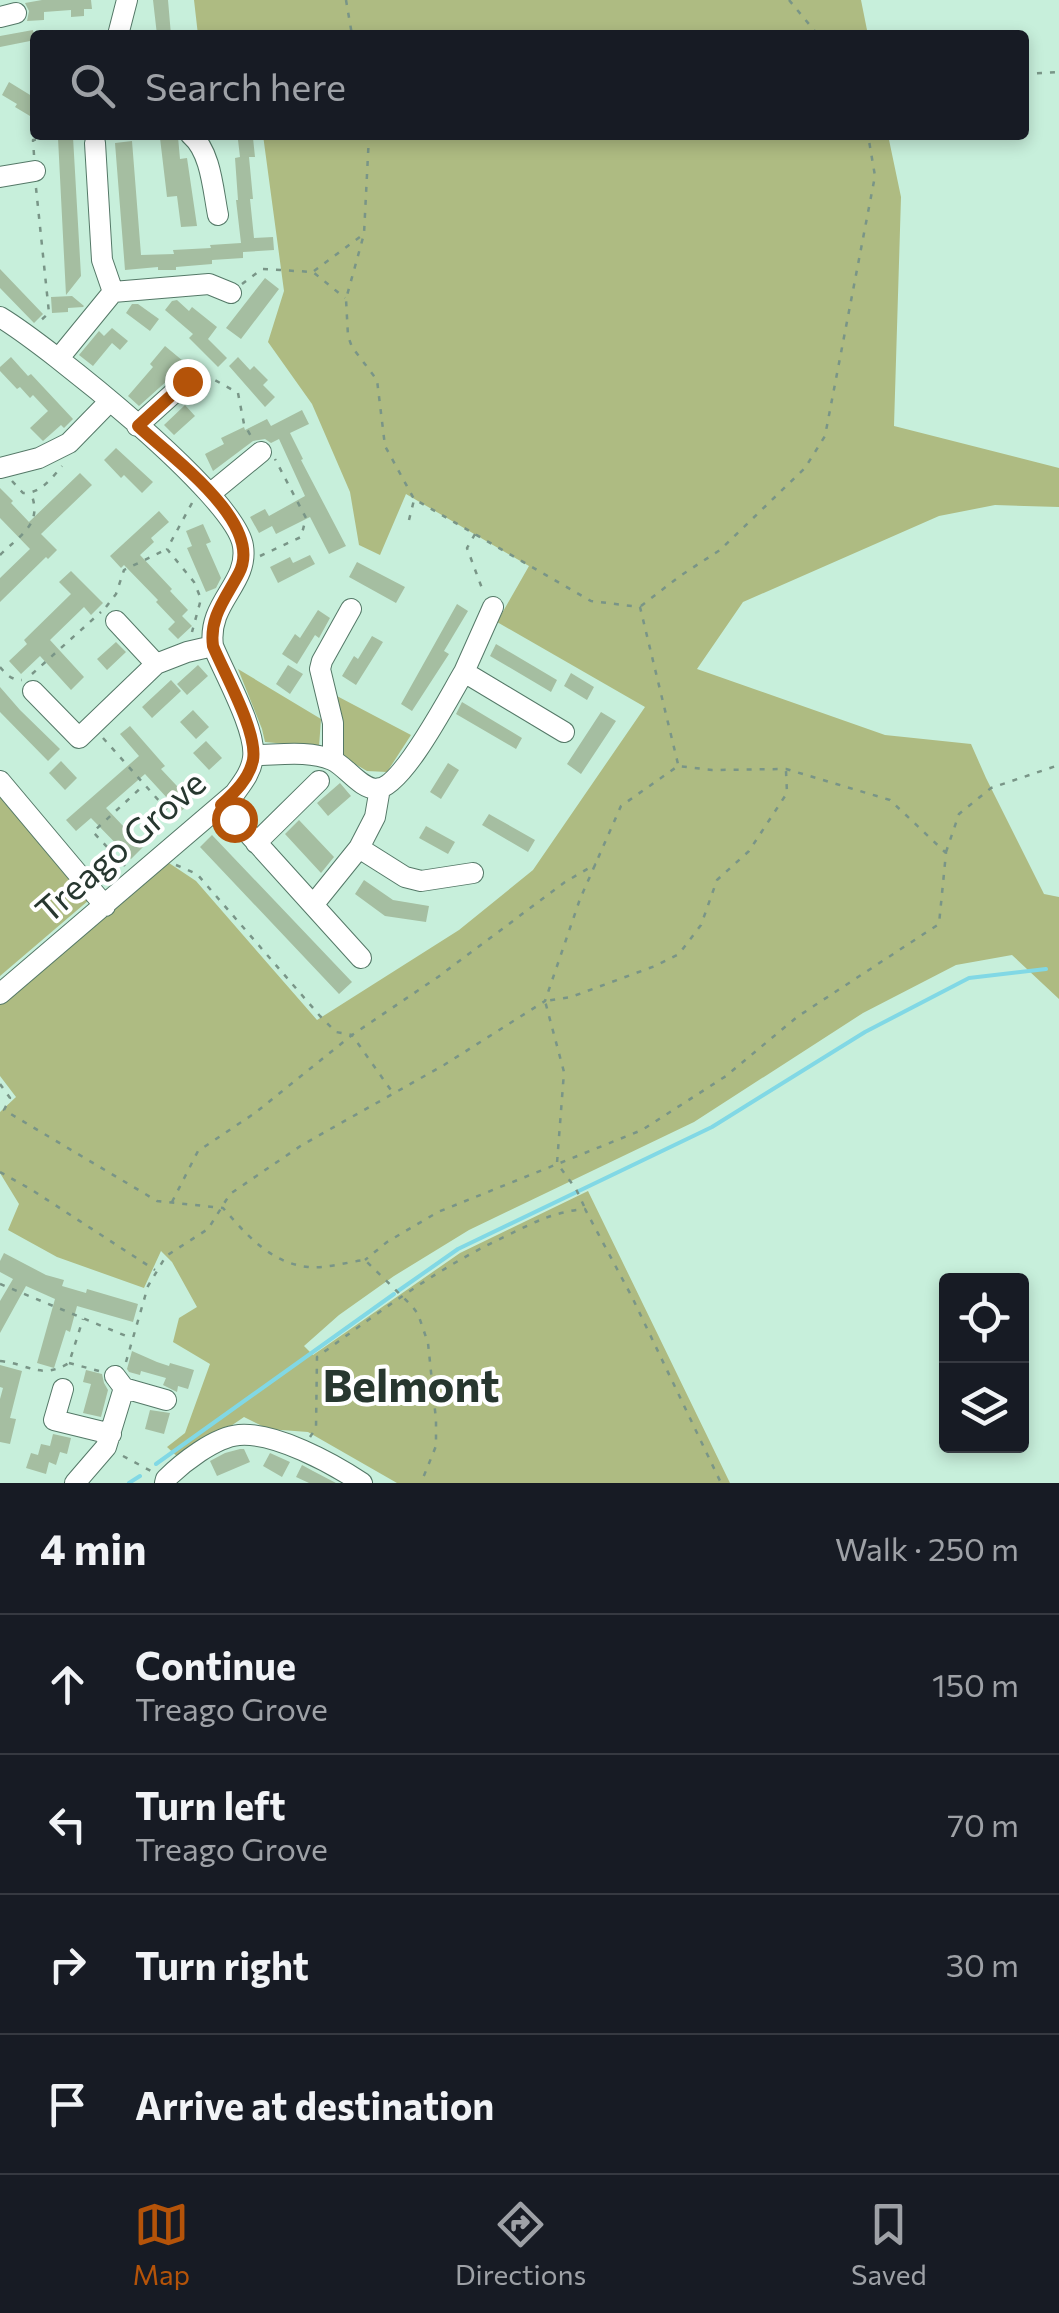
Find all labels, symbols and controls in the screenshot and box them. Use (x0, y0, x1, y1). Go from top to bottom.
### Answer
search box (30, 30, 1029, 140)
icon: search (65, 58, 120, 113)
text: Search here (145, 62, 346, 109)
route end (165, 359, 211, 405)
street label: Treago Grove (26, 760, 213, 931)
route start (212, 797, 258, 843)
map controls (939, 1273, 1029, 1453)
button: locate (939, 1273, 1029, 1363)
district label: Belmont (323, 1356, 499, 1411)
button: layers (939, 1363, 1029, 1453)
text: 4 min (40, 1522, 146, 1574)
text: Walk · 250 m (835, 1528, 1019, 1568)
text: Continue (135, 1641, 296, 1688)
icon: ahead (40, 1657, 95, 1712)
text: 150 m (932, 1664, 1019, 1704)
text: Treago Grove (135, 1688, 328, 1728)
text: Turn left (135, 1781, 286, 1828)
icon: left (40, 1797, 95, 1852)
text: 70 m (947, 1804, 1019, 1844)
text: Treago Grove (135, 1828, 328, 1868)
icon: right (40, 1937, 95, 1992)
text: Turn right (135, 1941, 309, 1988)
text: 30 m (946, 1944, 1019, 1984)
icon: arrive (40, 2077, 95, 2132)
text: Arrive at destination (135, 2081, 494, 2128)
tab: Map (132, 2197, 190, 2291)
tab: Directions (455, 2197, 586, 2291)
tab: Saved (851, 2197, 927, 2291)

